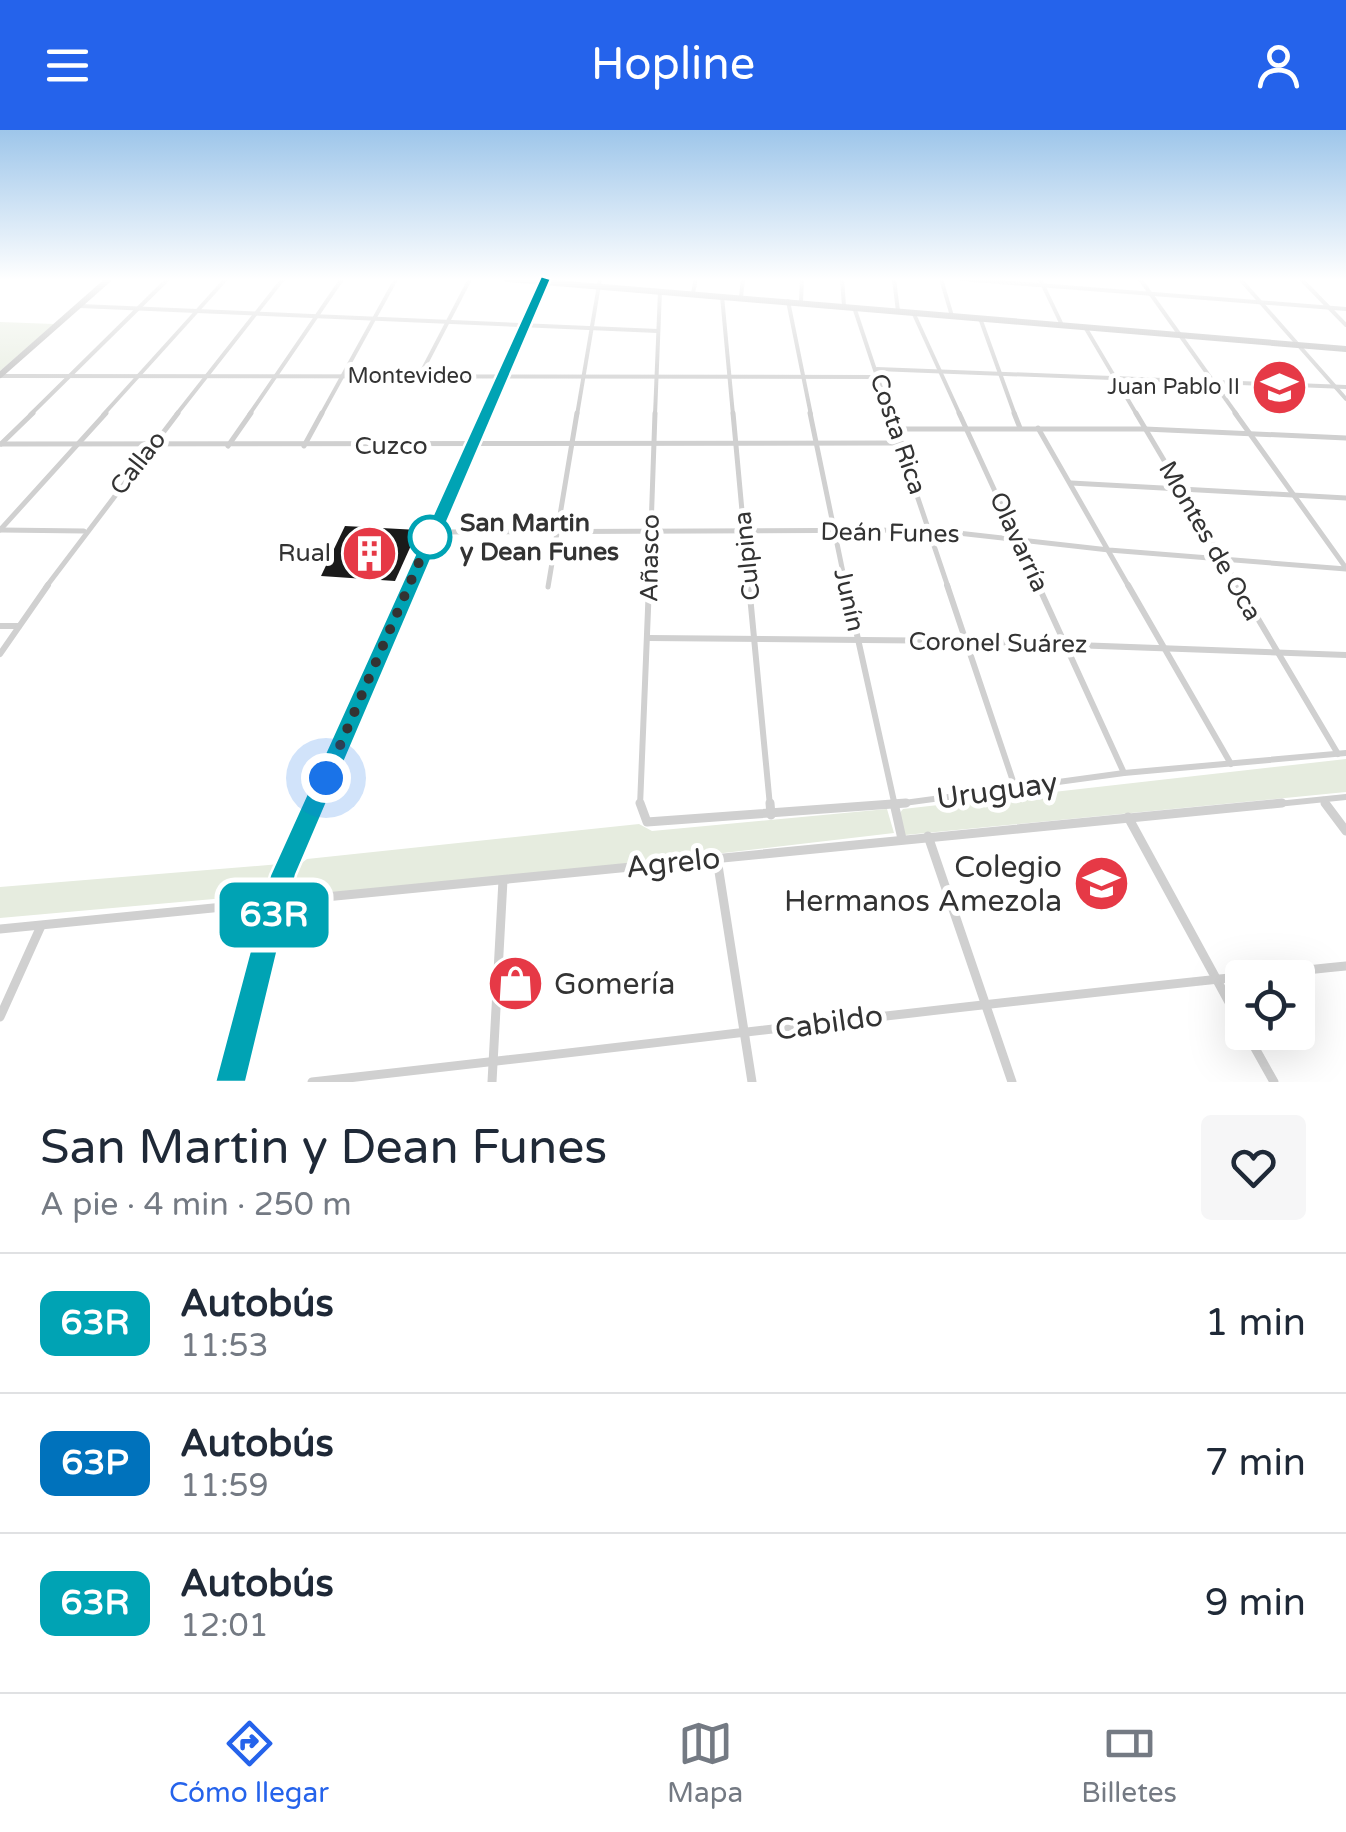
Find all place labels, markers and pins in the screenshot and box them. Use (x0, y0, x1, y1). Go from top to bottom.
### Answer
school or university icon: Juan Pablo II (1249, 357, 1309, 417)
place label: Juan Pablo II (1107, 374, 1240, 400)
place label: San Martin y Dean Funes (460, 508, 619, 567)
marker: San Martin y Dean Funes (409, 516, 451, 558)
building icon: Rual (340, 523, 400, 583)
place label: Rual (278, 538, 331, 568)
place label: Colegio Hermanos Amezola (784, 849, 1062, 920)
school or university icon: Colegio Hermanos Amezola (1071, 854, 1131, 914)
shop icon: Gomería (485, 954, 545, 1014)
place label: Gomería (554, 966, 675, 1003)

